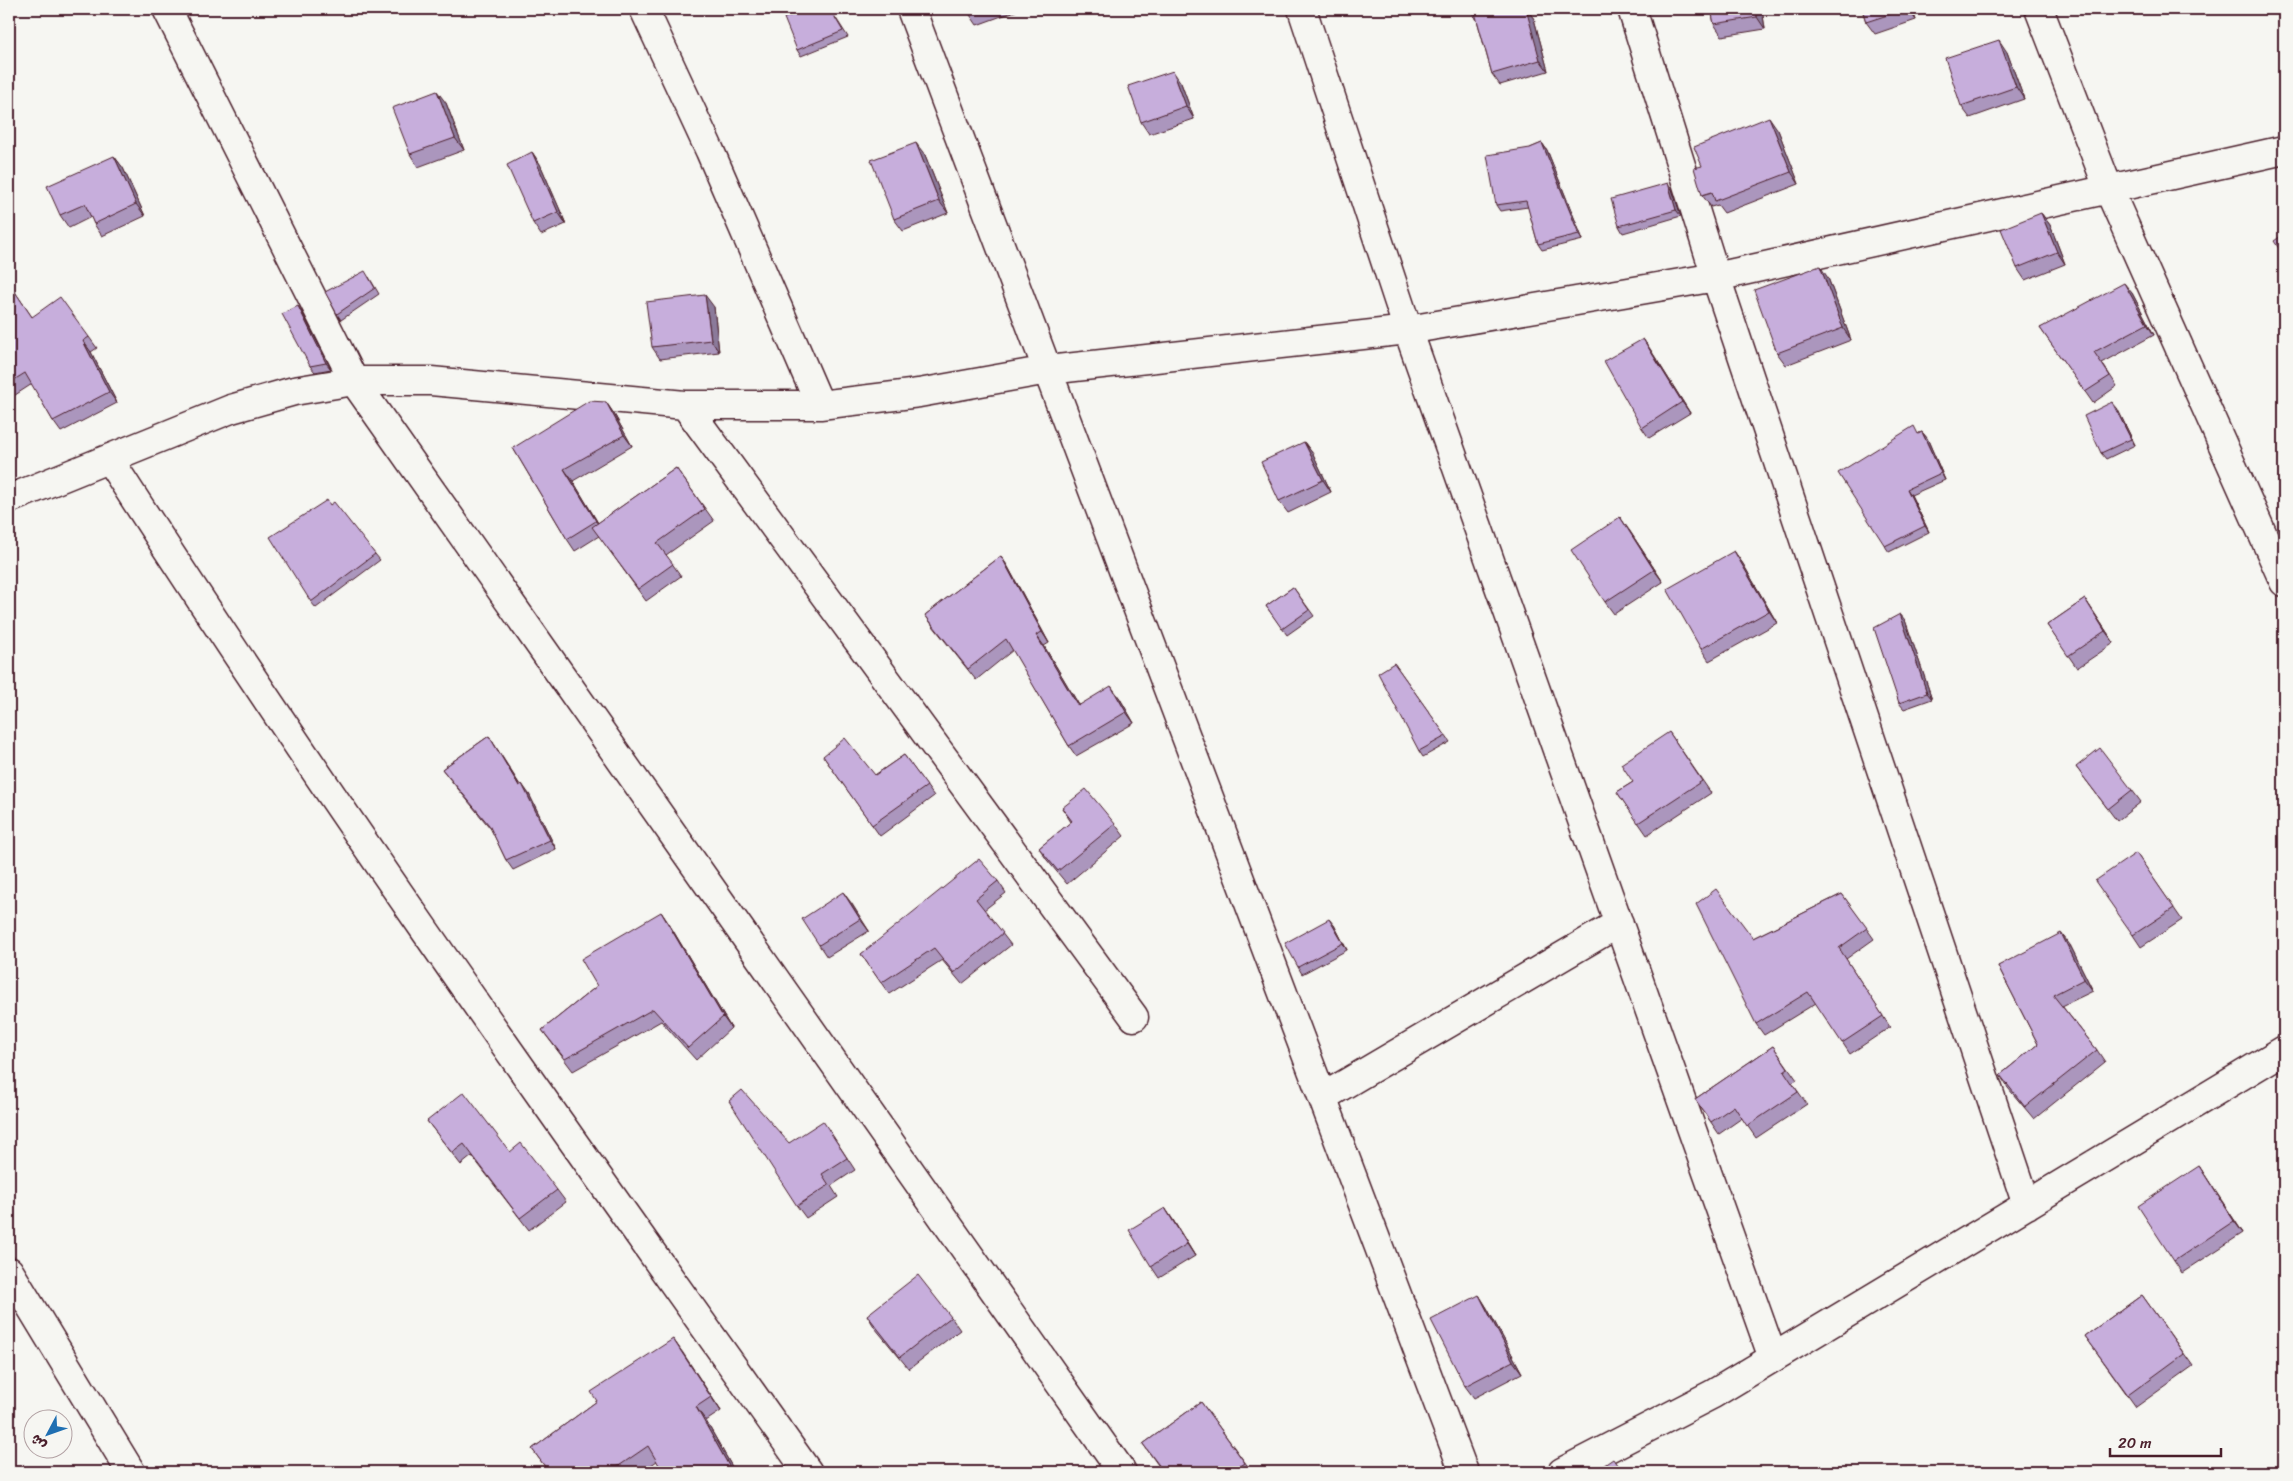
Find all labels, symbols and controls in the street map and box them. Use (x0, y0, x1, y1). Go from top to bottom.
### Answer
north arrow (22, 1408, 72, 1458)
scale bar (2110, 1426, 2222, 1458)
text: ش (24, 1428, 53, 1456)
text: 20 m (2118, 1430, 2152, 1456)

